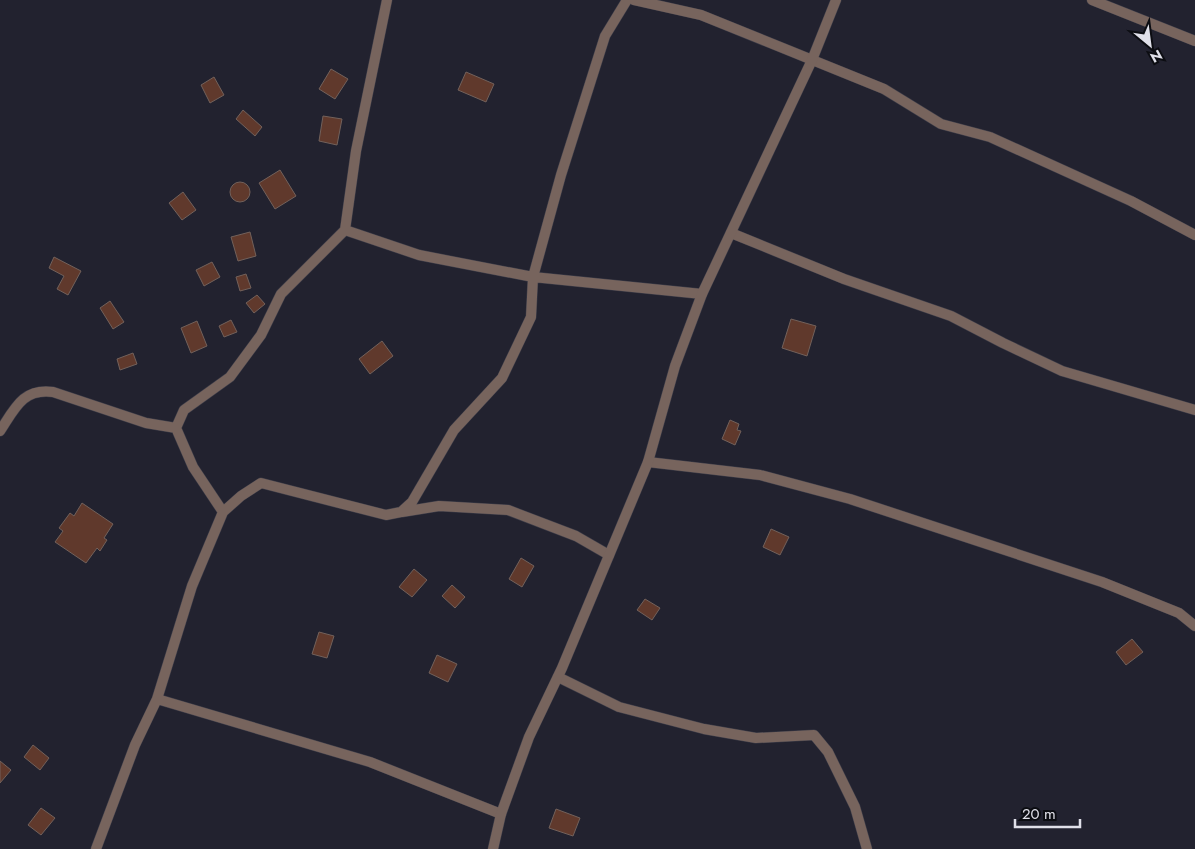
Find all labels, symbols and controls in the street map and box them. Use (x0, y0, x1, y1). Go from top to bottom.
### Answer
north arrow (1125, 20, 1175, 70)
text: N (1147, 45, 1166, 68)
scale bar (1015, 796, 1080, 828)
text: 20 m (1022, 803, 1056, 825)

